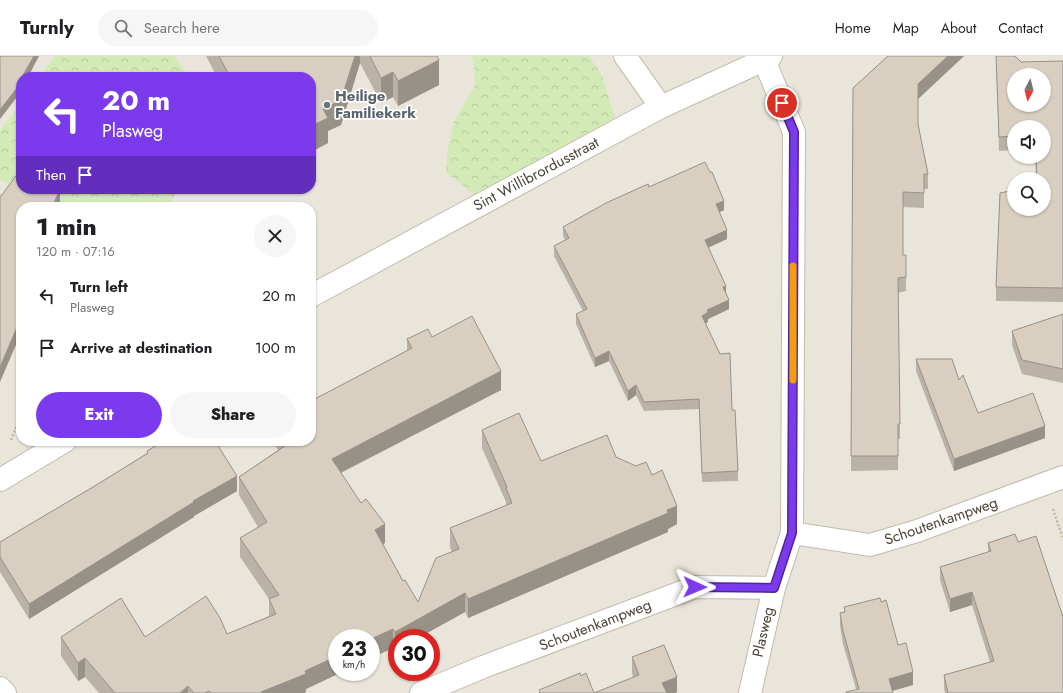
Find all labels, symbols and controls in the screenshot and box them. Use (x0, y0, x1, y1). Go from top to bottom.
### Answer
search box (98, 10, 378, 46)
text: Turnly (20, 14, 74, 41)
icon: search (112, 17, 134, 39)
text: Search here (144, 17, 220, 39)
text: Home (835, 18, 871, 38)
text: Map (893, 18, 919, 38)
text: About (941, 18, 976, 38)
text: Contact (998, 18, 1043, 38)
north arrow (1007, 68, 1051, 112)
map controls (1007, 68, 1051, 216)
text: 20 m (102, 80, 170, 121)
place label: Heilige Familiekerk (335, 85, 416, 124)
pin (765, 86, 799, 120)
icon: left (36, 88, 88, 140)
icon: arrive (771, 92, 793, 114)
marker: Heilige Familiekerk (322, 100, 332, 110)
text: Plasweg (102, 118, 163, 144)
button: sound (1007, 120, 1051, 164)
street label: Sint Willibrordusstraat (469, 131, 603, 217)
text: Then (36, 164, 66, 186)
icon: arrive (74, 164, 96, 186)
button: search (1007, 172, 1051, 216)
text: 1 min (36, 209, 97, 244)
button: close (254, 215, 296, 257)
text: 120 m · 07:16 (36, 242, 115, 261)
text: Turn left (70, 276, 128, 298)
icon: left (36, 285, 58, 307)
text: 20 m (262, 285, 296, 307)
text: Plasweg (70, 298, 114, 317)
icon: arrive (36, 337, 58, 359)
text: Arrive at destination (70, 337, 212, 359)
text: 100 m (255, 337, 296, 359)
button: Exit (36, 392, 162, 438)
button: Share (170, 392, 296, 438)
street label: Schoutenkampweg (881, 491, 1001, 551)
position arrow (674, 566, 716, 608)
street label: Schoutenkampweg (536, 593, 654, 657)
street label: Plasweg (747, 605, 779, 659)
speed limit sign: 30 (388, 629, 440, 681)
text: 23 (341, 635, 367, 664)
text: km/h (343, 657, 365, 672)

